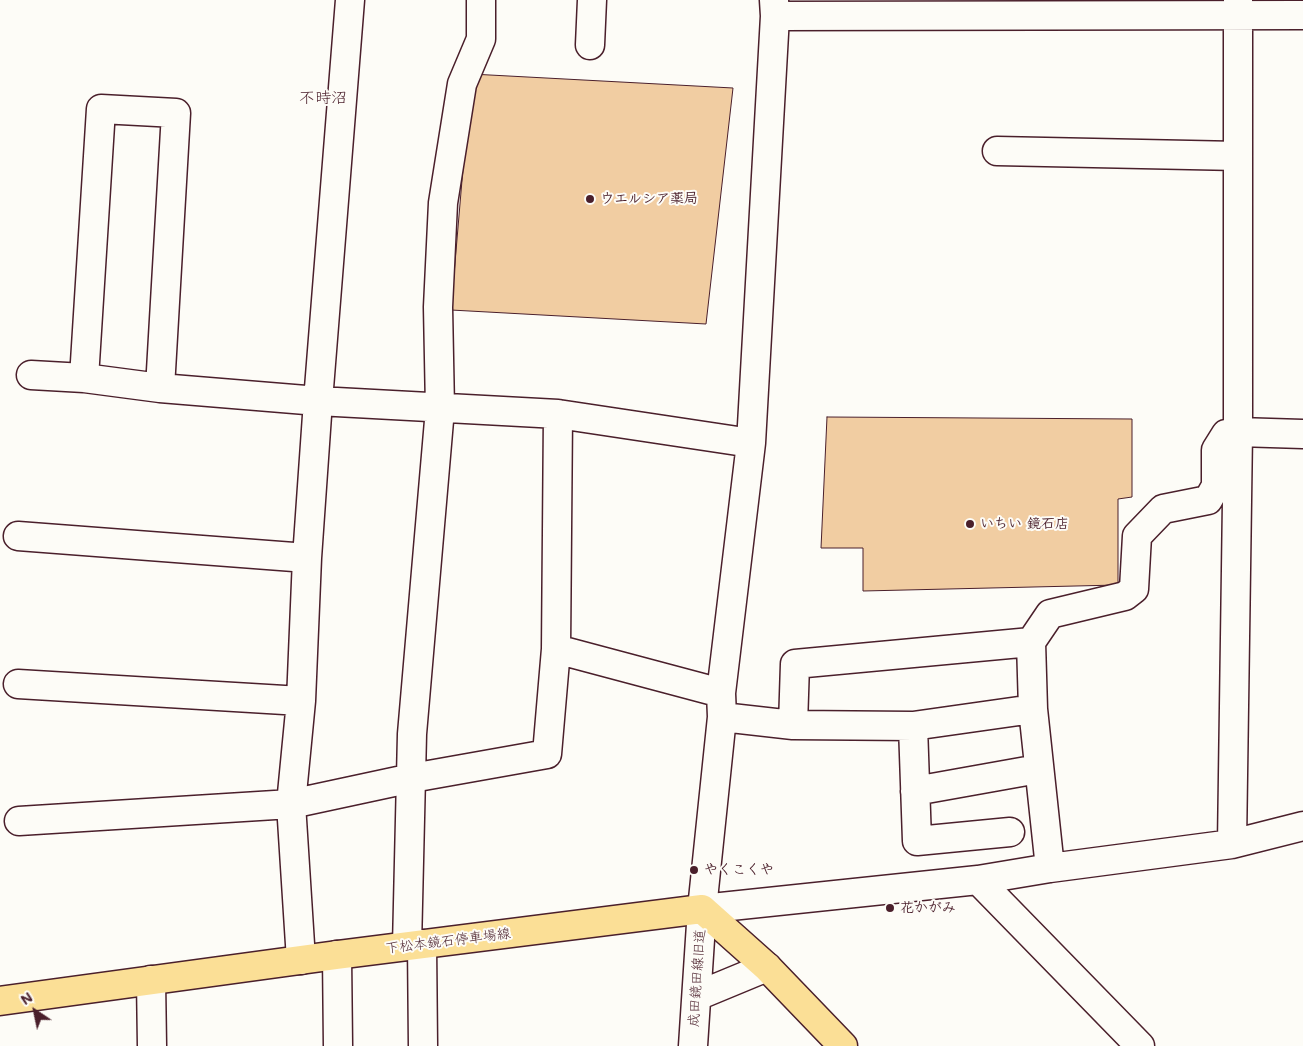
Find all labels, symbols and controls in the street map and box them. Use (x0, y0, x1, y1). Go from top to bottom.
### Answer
district label: 不時沼 (299, 88, 347, 108)
place label: ウエルシア薬局 (600, 191, 698, 207)
marker: ウエルシア薬局 (584, 193, 596, 205)
place label: いちい 鏡石店 (980, 516, 1069, 532)
marker: いちい 鏡石店 (964, 518, 976, 530)
place label: やくこくや (704, 862, 774, 878)
marker: やくこくや (688, 864, 700, 876)
place label: 花かがみ (900, 900, 956, 916)
marker: 花かがみ (884, 902, 896, 914)
street label: 下松本鏡石停車場線 (384, 925, 512, 957)
street label: 成田鏡田線旧道 (685, 929, 709, 1027)
north arrow (10, 986, 60, 1036)
text: N (17, 987, 36, 1009)

